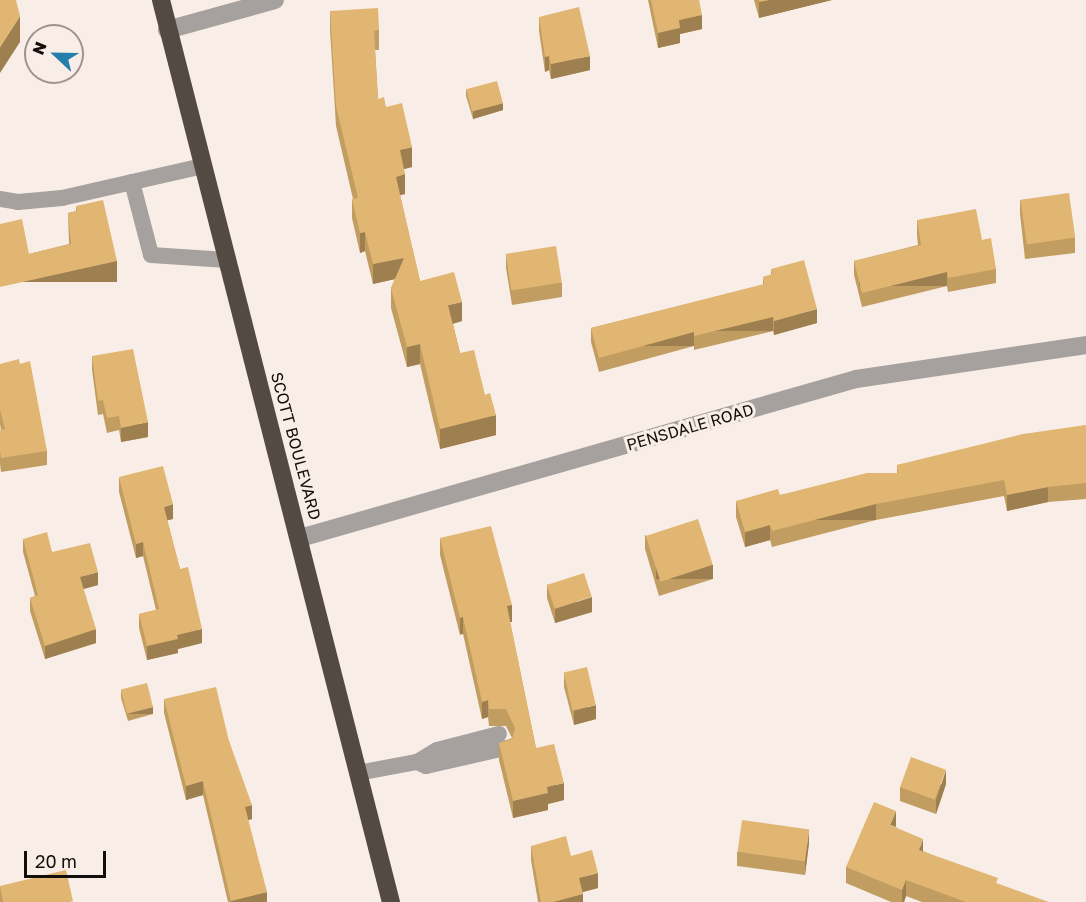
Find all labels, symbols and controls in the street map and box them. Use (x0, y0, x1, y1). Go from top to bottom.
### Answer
north arrow (24, 24, 84, 84)
text: N (28, 39, 51, 57)
street label: SCOTT BOULEVARD (267, 370, 325, 522)
street label: PENSDALE ROAD (624, 400, 756, 454)
scale bar (27, 839, 110, 877)
text: 20 m (35, 850, 77, 872)

